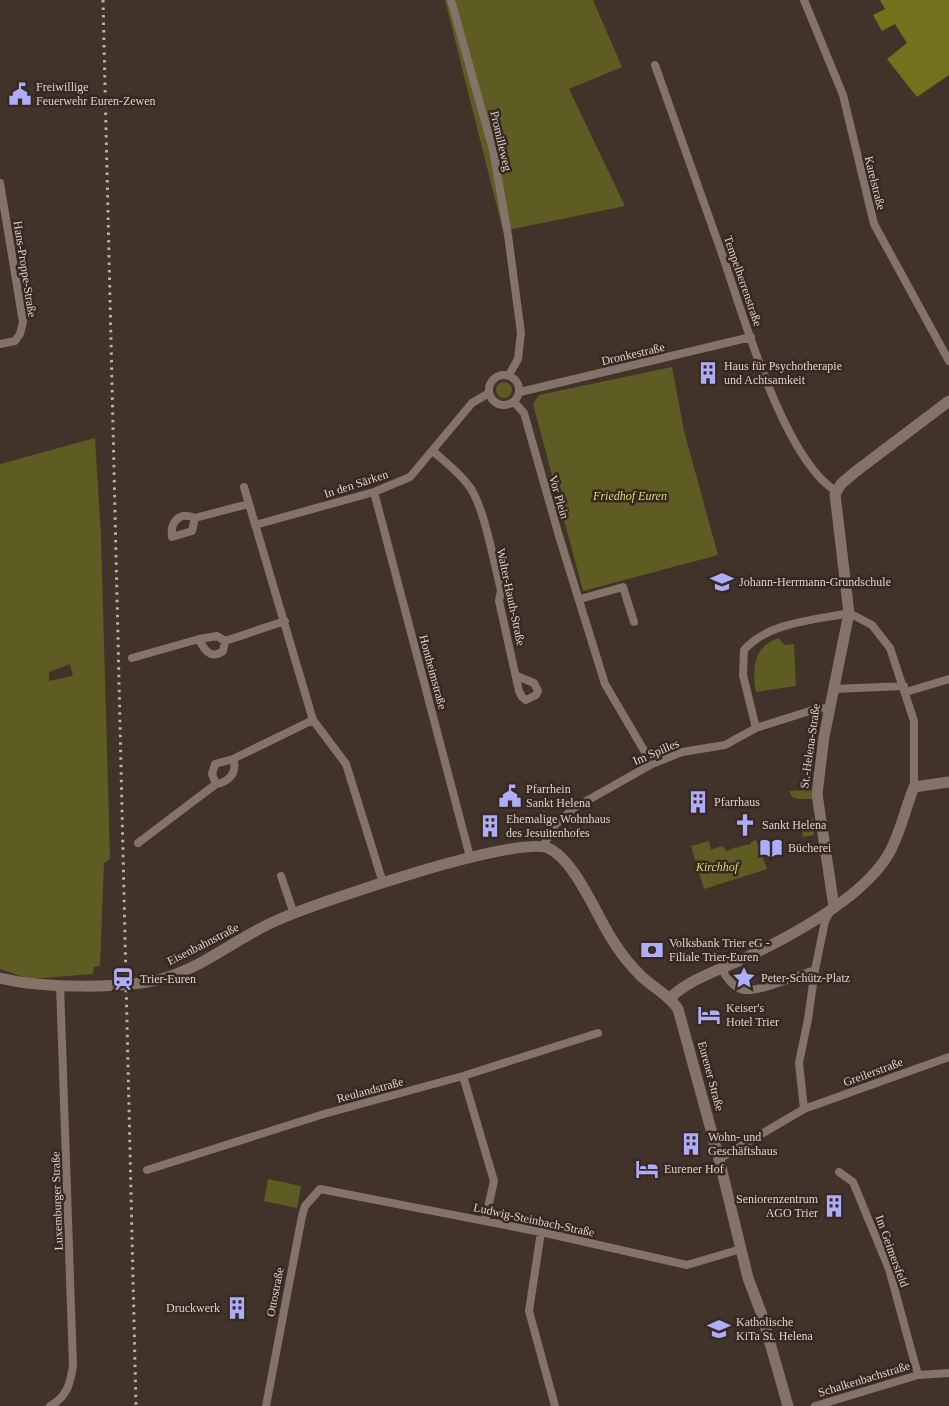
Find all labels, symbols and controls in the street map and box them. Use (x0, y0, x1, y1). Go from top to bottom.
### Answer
place label: Freiwillige Feuerwehr Euren-Zewen (36, 80, 156, 108)
public building icon: Freiwillige Feuerwehr Euren-Zewen (7, 81, 33, 107)
street label: Promilleweg (487, 110, 515, 172)
street label: Karelstraße (862, 154, 888, 212)
street label: Hans-Proppe-Straße (10, 220, 40, 318)
street label: Tempelherrenstraße (721, 234, 765, 328)
street label: Dronkestraße (600, 340, 666, 368)
place label: Haus für Psychotherapie und Achtsamkeit (724, 359, 842, 387)
building icon: Haus für Psychotherapie und Achtsamkeit (695, 360, 721, 386)
street label: In den Särken (322, 467, 390, 501)
street label: Vor Plein (546, 474, 572, 520)
park label: Friedhof Euren (592, 489, 667, 503)
street label: Walter-Hauth-Straße (494, 547, 528, 647)
school or university icon: Johann-Herrmann-Grundschule (709, 569, 735, 595)
place label: Johann-Herrmann-Grundschule (739, 575, 891, 589)
street label: Hontheimstraße (416, 633, 450, 711)
street label: St.-Helena-Straße (797, 703, 823, 789)
street label: Im Spilles (631, 736, 682, 768)
place label: Pfarrhein Sankt Helena (526, 782, 591, 810)
public building icon: Pfarrhein Sankt Helena (497, 783, 523, 809)
building icon: Pfarrhaus (685, 789, 711, 815)
place label: Pfarrhaus (714, 795, 760, 809)
place label: Ehemalige Wohnhaus des Jesuitenhofes (506, 812, 611, 840)
church icon: Sankt Helena (732, 812, 758, 838)
building icon: Ehemalige Wohnhaus des Jesuitenhofes (477, 813, 503, 839)
place label: Sankt Helena (762, 818, 827, 832)
library icon: Bücherei (758, 835, 784, 861)
place label: Bücherei (788, 841, 832, 855)
park label: Kirchhof (695, 860, 740, 874)
street label: Eisenbahnstraße (165, 920, 241, 968)
place label: Volksbank Trier eG - Filiale Trier-Euren (669, 936, 770, 964)
bank icon: Volksbank Trier eG - Filiale Trier-Euren (639, 937, 665, 963)
place icon: Peter-Schütz-Platz (731, 965, 757, 991)
station icon: Trier-Euren (110, 966, 136, 992)
place label: Peter-Schütz-Platz (761, 971, 850, 985)
place label: Trier-Euren (140, 972, 196, 986)
place label: Keiser's Hotel Trier (726, 1001, 779, 1029)
hotel icon: Keiser's Hotel Trier (696, 1002, 722, 1028)
street label: Eurener Straße (695, 1040, 727, 1112)
street label: Greilerstraße (841, 1055, 905, 1089)
street label: Reulandstraße (335, 1074, 405, 1106)
place label: Wohn- und Geschäftshaus (708, 1130, 778, 1158)
building icon: Wohn- und Geschäftshaus (678, 1131, 704, 1157)
street label: Luxemburger Straße (48, 1151, 66, 1251)
hotel icon: Eurener Hof (634, 1156, 660, 1182)
place label: Eurener Hof (664, 1162, 724, 1176)
place label: Seniorenzentrum AGO Trier (736, 1192, 819, 1220)
building icon: Seniorenzentrum AGO Trier (821, 1193, 847, 1219)
street label: Ludwig-Steinbach-Straße (472, 1200, 596, 1240)
street label: Im Geimersfeld (872, 1213, 912, 1289)
street label: Ottostraße (263, 1266, 287, 1318)
building icon: Druckwerk (224, 1295, 250, 1321)
place label: Druckwerk (166, 1301, 220, 1315)
place label: Katholische KiTa St. Helena (736, 1315, 813, 1343)
school or university icon: Katholische KiTa St. Helena (706, 1316, 732, 1342)
street label: Schalkenbachstraße (816, 1358, 912, 1400)

